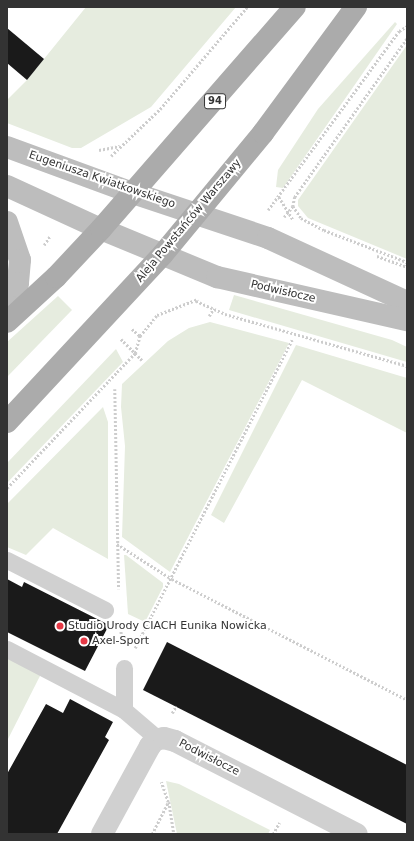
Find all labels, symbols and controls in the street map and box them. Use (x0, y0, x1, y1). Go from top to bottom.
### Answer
road number: 94 (204, 93, 226, 109)
street label: Eugeniusza Kwiatkowskiego (27, 149, 177, 211)
street label: Aleja Powstańców Warszawy (134, 157, 244, 285)
street label: Podwisłocze (249, 278, 317, 306)
place label: Studio Urody CIACH Eunika Nowicka (68, 619, 267, 633)
marker: Studio Urody CIACH Eunika Nowicka (55, 621, 65, 631)
place label: Axel-Sport (92, 634, 149, 648)
marker: Axel-Sport (79, 636, 89, 646)
street label: Podwisłocze (177, 737, 241, 779)

